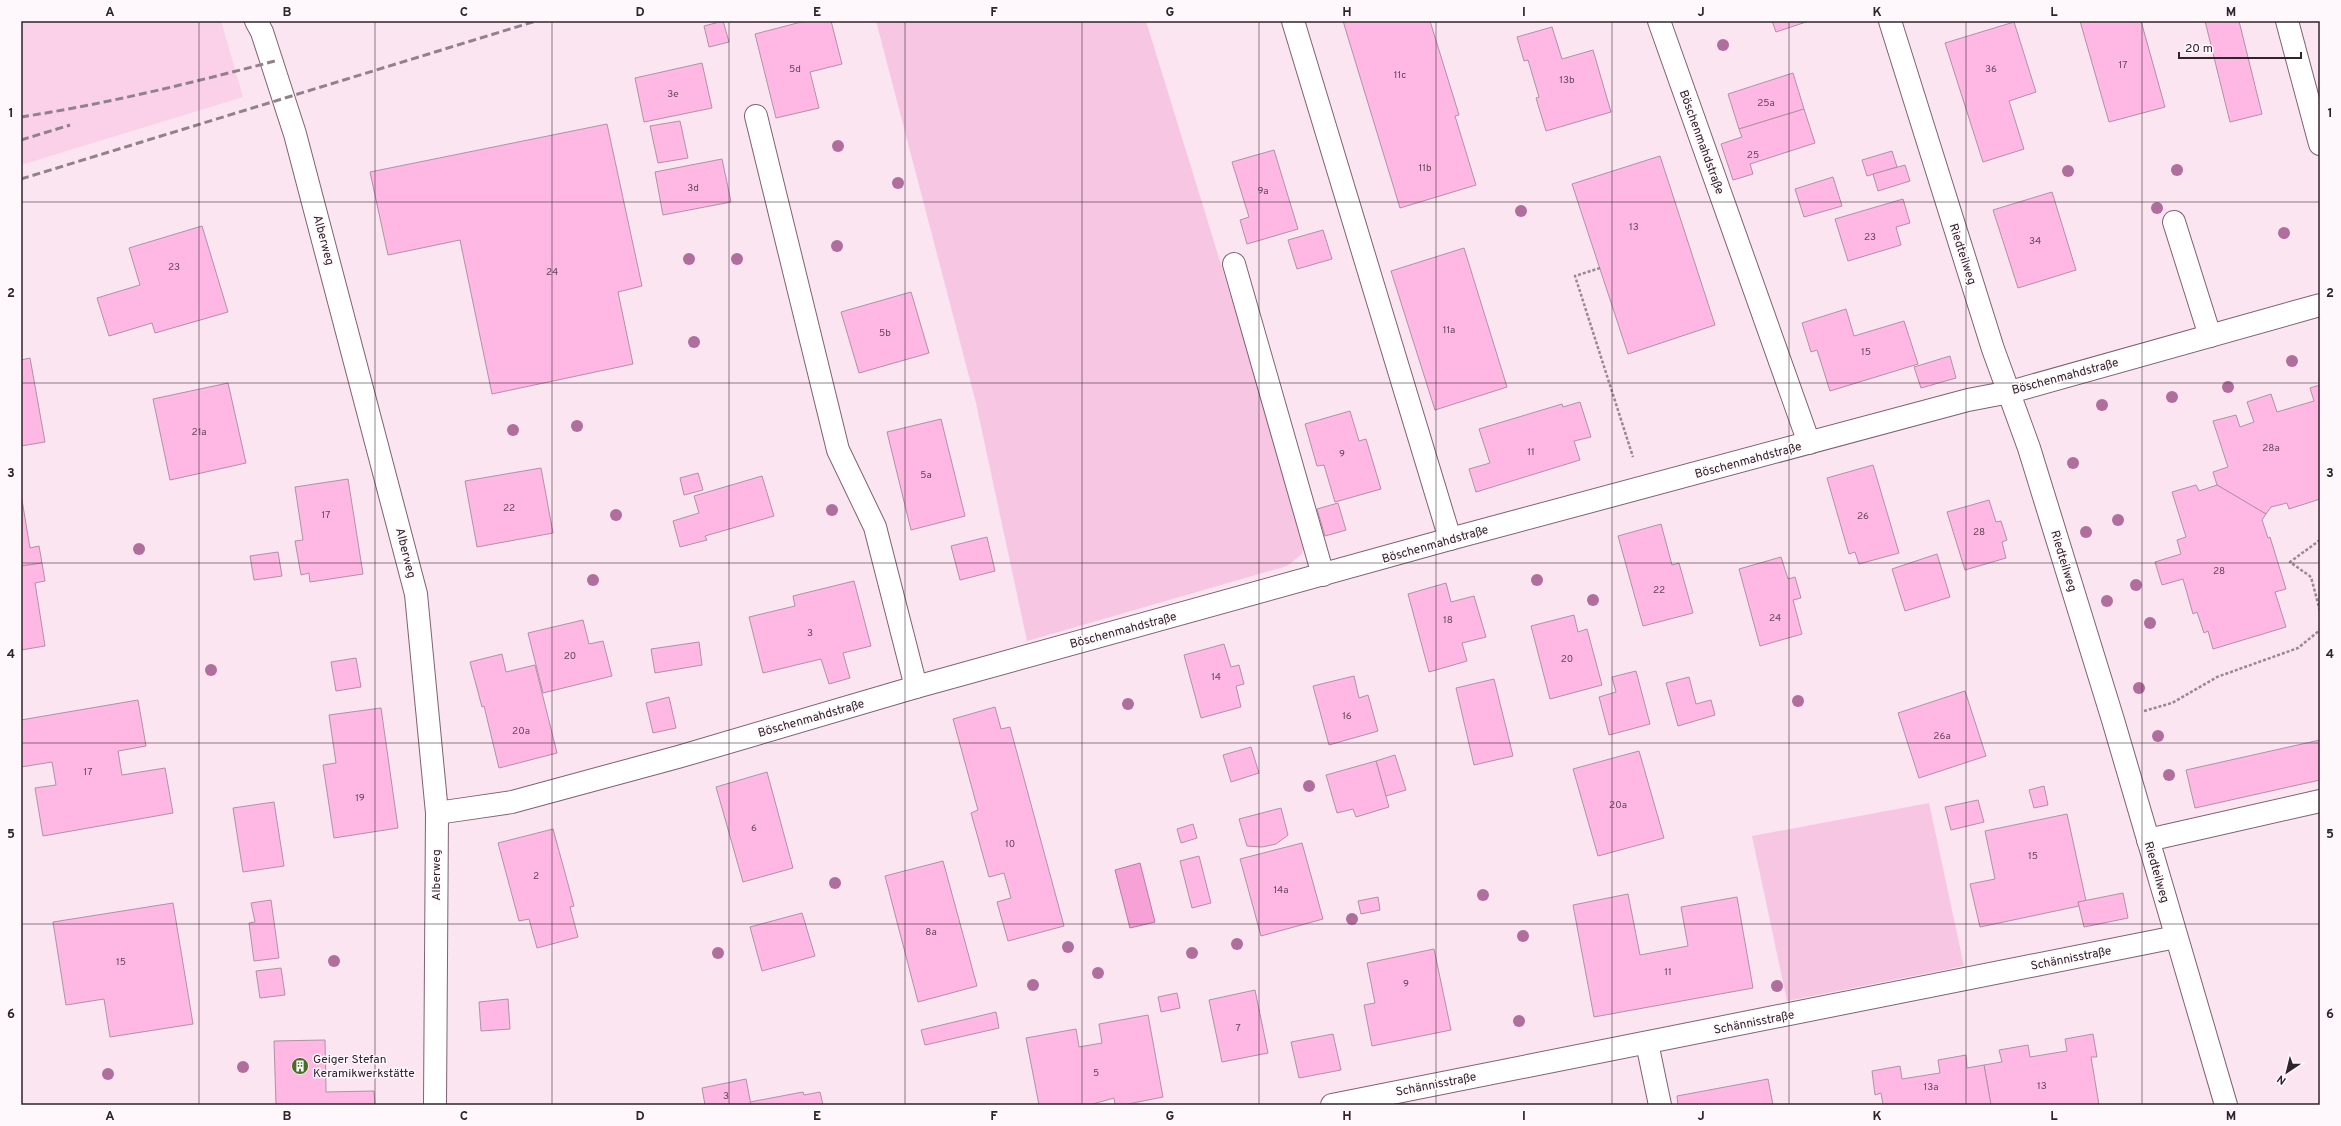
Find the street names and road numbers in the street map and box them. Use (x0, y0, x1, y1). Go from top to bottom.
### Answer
street label: Böschenmahdstraße (1675, 88, 1727, 197)
street label: Alberweg (309, 213, 337, 267)
street label: Riedteilweg (1945, 222, 1979, 287)
street label: Böschenmahdstraße (2010, 355, 2120, 399)
street label: Böschenmahdstraße (1693, 439, 1803, 483)
street label: Böschenmahdstraße (1380, 522, 1490, 568)
street label: Alberweg (391, 526, 419, 580)
street label: Riedteilweg (2046, 529, 2080, 594)
street label: Böschenmahdstraße (1068, 609, 1178, 653)
street label: Böschenmahdstraße (756, 696, 866, 742)
street label: Riedteilweg (2140, 840, 2172, 905)
street label: Alberweg (429, 849, 445, 901)
street label: Schännisstraße (2030, 943, 2113, 975)
street label: Schännisstraße (1713, 1007, 1796, 1039)
street label: Schännisstraße (1395, 1069, 1478, 1101)

